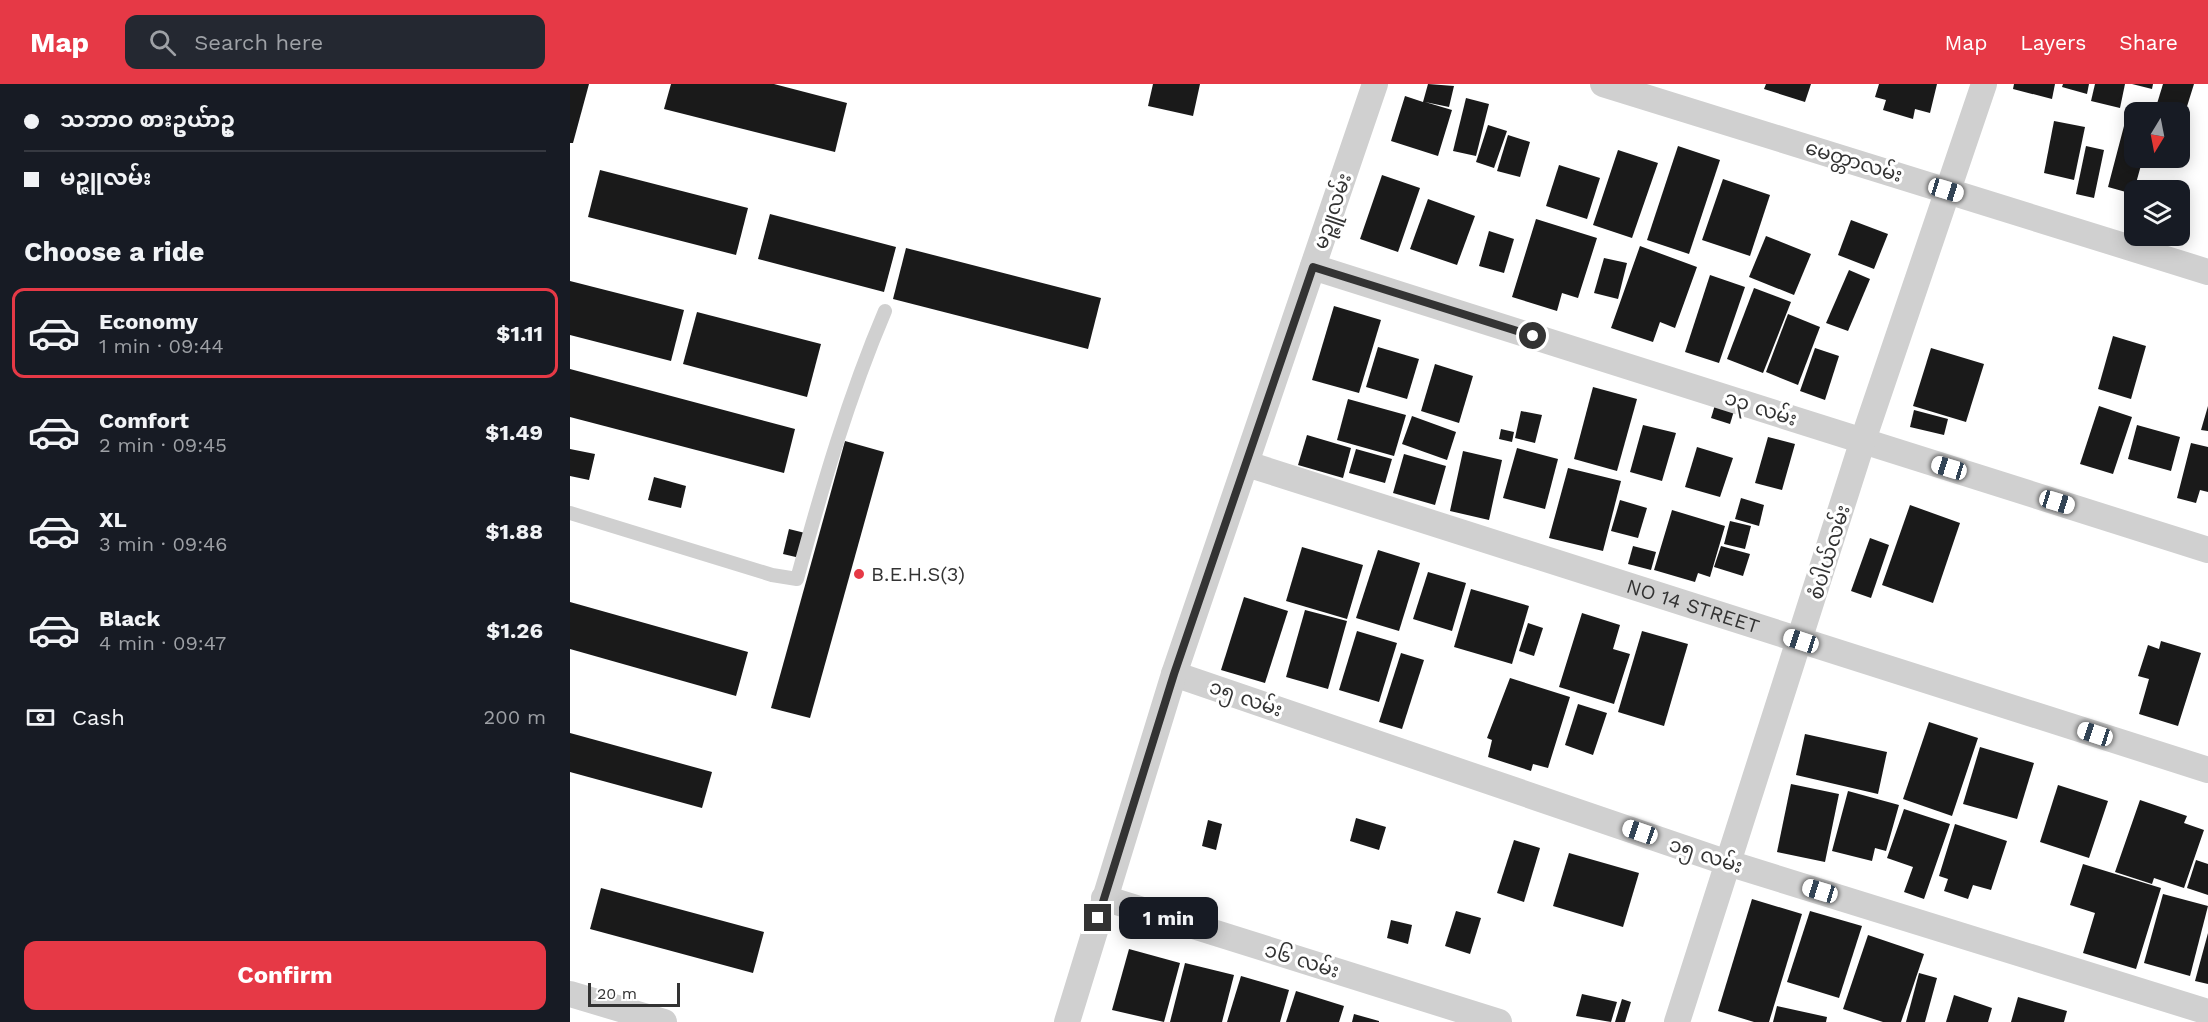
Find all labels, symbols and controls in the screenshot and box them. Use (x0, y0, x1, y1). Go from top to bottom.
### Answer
search box (125, 15, 545, 69)
text: Map (30, 26, 89, 59)
icon: search (146, 26, 179, 59)
text: Search here (194, 30, 323, 55)
text: Map (1944, 30, 1987, 55)
text: Layers (2020, 30, 2086, 55)
text: Share (2119, 30, 2178, 55)
north arrow (2124, 102, 2190, 168)
map controls (2124, 102, 2190, 246)
text: သဘာဝ စားဥယ်ာဥ္ (60, 107, 235, 132)
street label: မေတ္တာလမ်း (1801, 133, 1906, 191)
text: မဉ္ဇူလမ်း (60, 165, 151, 190)
street label: မဉ္ဇူလမ်း (1306, 169, 1360, 254)
car (1926, 176, 1966, 204)
button: layers (2124, 180, 2190, 246)
text: Choose a ride (24, 236, 204, 268)
icon: car (27, 306, 81, 360)
text: Economy (99, 309, 198, 334)
text: $1.11 (496, 321, 543, 346)
route start (1519, 322, 1546, 349)
text: 1 min · 09:44 (99, 334, 224, 358)
street label: ၁၃ လမ်း (1721, 383, 1801, 435)
icon: car (27, 405, 81, 459)
text: Comfort (99, 408, 189, 433)
text: $1.49 (485, 420, 543, 445)
text: 2 min · 09:45 (99, 433, 227, 457)
car (1929, 454, 1969, 482)
car (2037, 488, 2077, 516)
street label: စံပါယ်လမ်း (1801, 501, 1855, 602)
icon: car (27, 504, 81, 558)
text: XL (99, 507, 127, 532)
text: $1.88 (485, 519, 543, 544)
text: 3 min · 09:46 (99, 532, 227, 556)
place label: B.E.H.S(3) (871, 562, 965, 586)
marker: B.E.H.S(3) (852, 567, 866, 581)
street label: NO 14 STREET (1623, 574, 1762, 638)
icon: car (27, 603, 81, 657)
text: Black (99, 606, 160, 631)
text: $1.26 (486, 618, 543, 643)
car (1781, 627, 1821, 655)
text: 4 min · 09:47 (99, 631, 226, 655)
street label: ၁၅ လမ်း (1205, 672, 1286, 725)
icon: cash (24, 701, 57, 734)
text: Cash (72, 705, 125, 730)
text: 200 m (484, 705, 546, 729)
car (2075, 720, 2115, 748)
car (1620, 818, 1660, 846)
street label: ၁၅ လမ်း (1665, 830, 1746, 882)
car (1800, 877, 1840, 905)
callout: 1 min (1119, 897, 1218, 939)
route end (1084, 904, 1111, 931)
text: 1 min (1143, 906, 1194, 930)
street label: ၁၆ လမ်း (1262, 935, 1343, 983)
button: Confirm (24, 941, 546, 1010)
scale bar (588, 980, 680, 1008)
text: 20 m (597, 984, 637, 1003)

